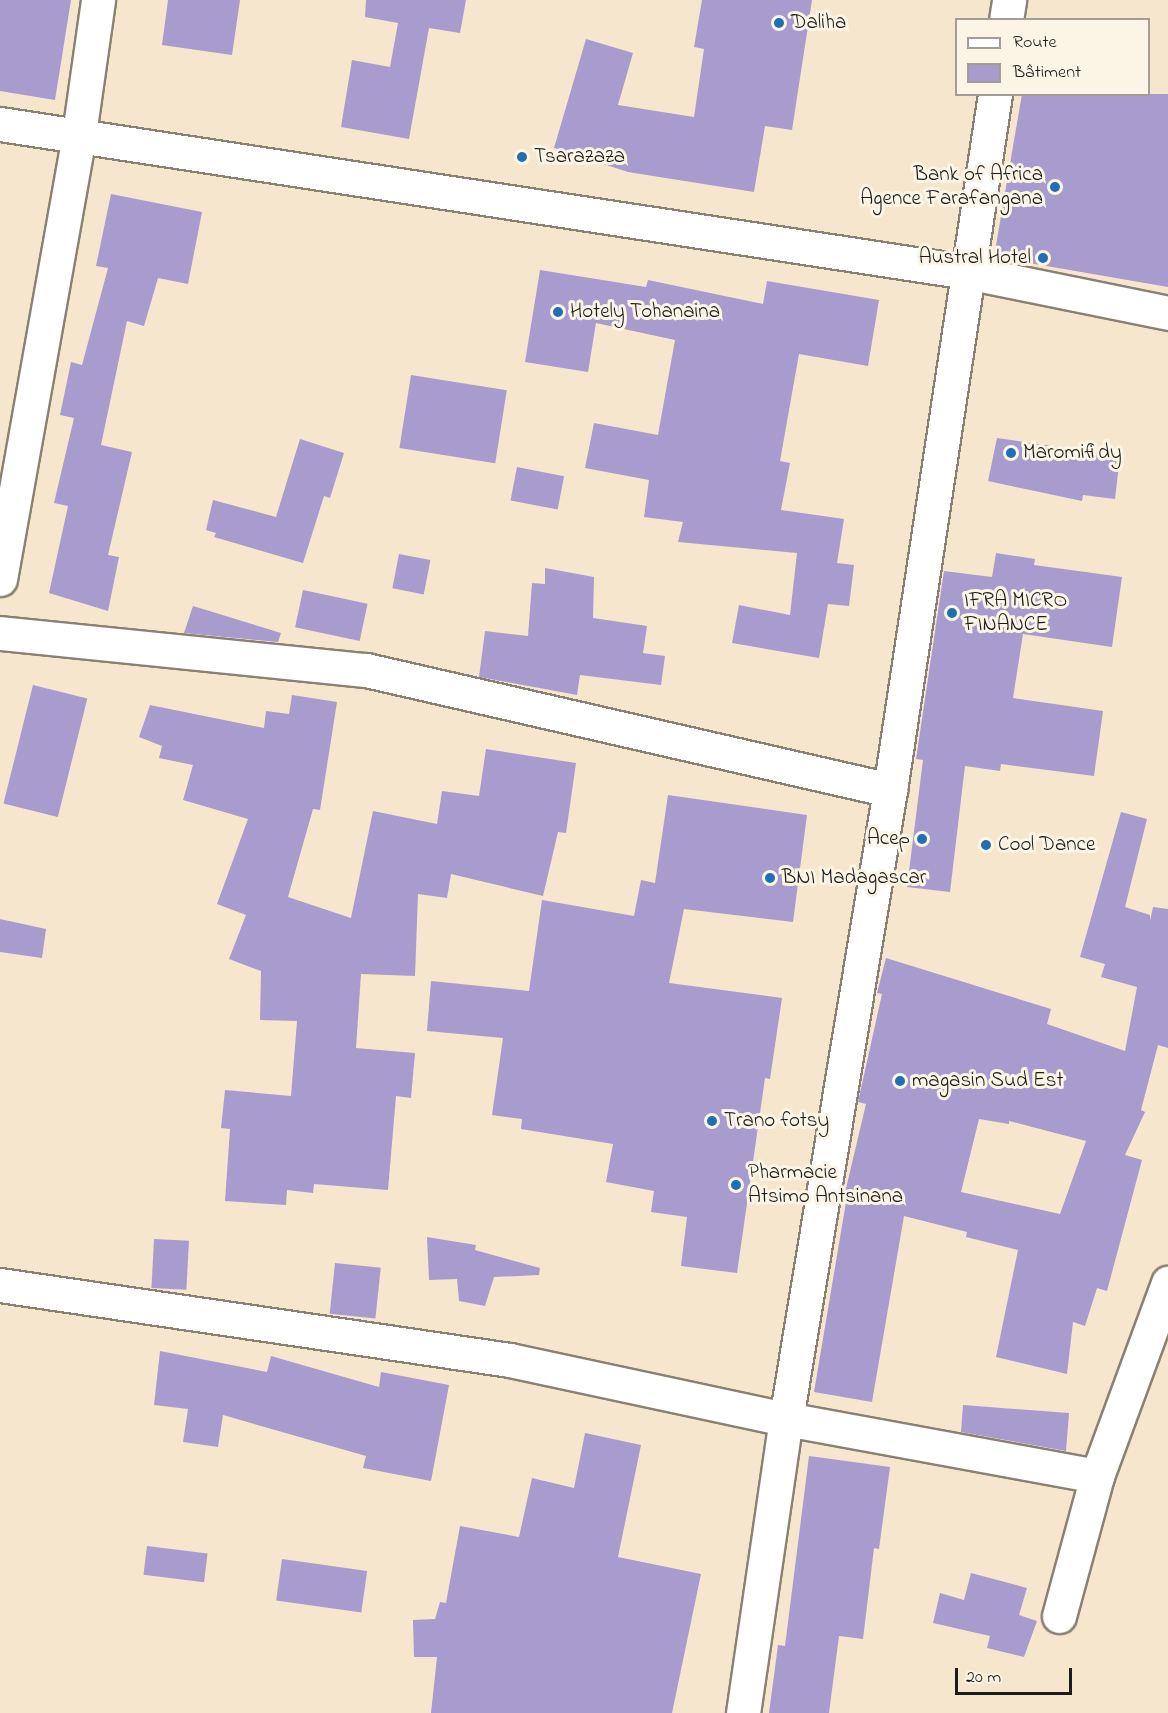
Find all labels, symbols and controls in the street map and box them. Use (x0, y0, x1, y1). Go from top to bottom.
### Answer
place label: Daliha (791, 10, 846, 36)
marker: Daliha (772, 16, 786, 30)
legend (955, 18, 1150, 96)
text: Route (1013, 30, 1057, 56)
text: Bâtiment (1013, 60, 1081, 86)
place label: Tsarazaza (534, 144, 625, 170)
marker: Tsarazaza (515, 150, 529, 164)
place label: Bank of Africa Agence Farafangana (860, 162, 1043, 212)
marker: Bank of Africa Agence Farafangana (1048, 180, 1062, 194)
place label: Austral Hotel (919, 245, 1031, 271)
marker: Austral Hotel (1036, 251, 1050, 265)
place label: Hotely Tohanaina (570, 299, 720, 325)
marker: Hotely Tohanaina (551, 305, 565, 319)
place label: Maromifidy (1023, 440, 1122, 466)
marker: Maromifidy (1004, 446, 1018, 460)
place label: IFRA MICRO FINANCE (964, 588, 1067, 638)
marker: IFRA MICRO FINANCE (945, 606, 959, 620)
place label: Acep (867, 826, 910, 852)
marker: Acep (915, 832, 929, 846)
place label: Cool Dance (998, 832, 1095, 858)
marker: Cool Dance (979, 838, 993, 852)
place label: BNI Madagascar (782, 865, 926, 891)
marker: BNI Madagascar (763, 871, 777, 885)
place label: magasin Sud Est (912, 1068, 1063, 1094)
marker: magasin Sud Est (893, 1074, 907, 1088)
place label: Trano fotsy (724, 1108, 829, 1134)
marker: Trano fotsy (705, 1114, 719, 1128)
place label: Pharmacie Atsimo Antsinana (748, 1160, 903, 1210)
marker: Pharmacie Atsimo Antsinana (729, 1178, 743, 1192)
scale bar (958, 1656, 1075, 1694)
text: 20 m (966, 1665, 1001, 1691)

